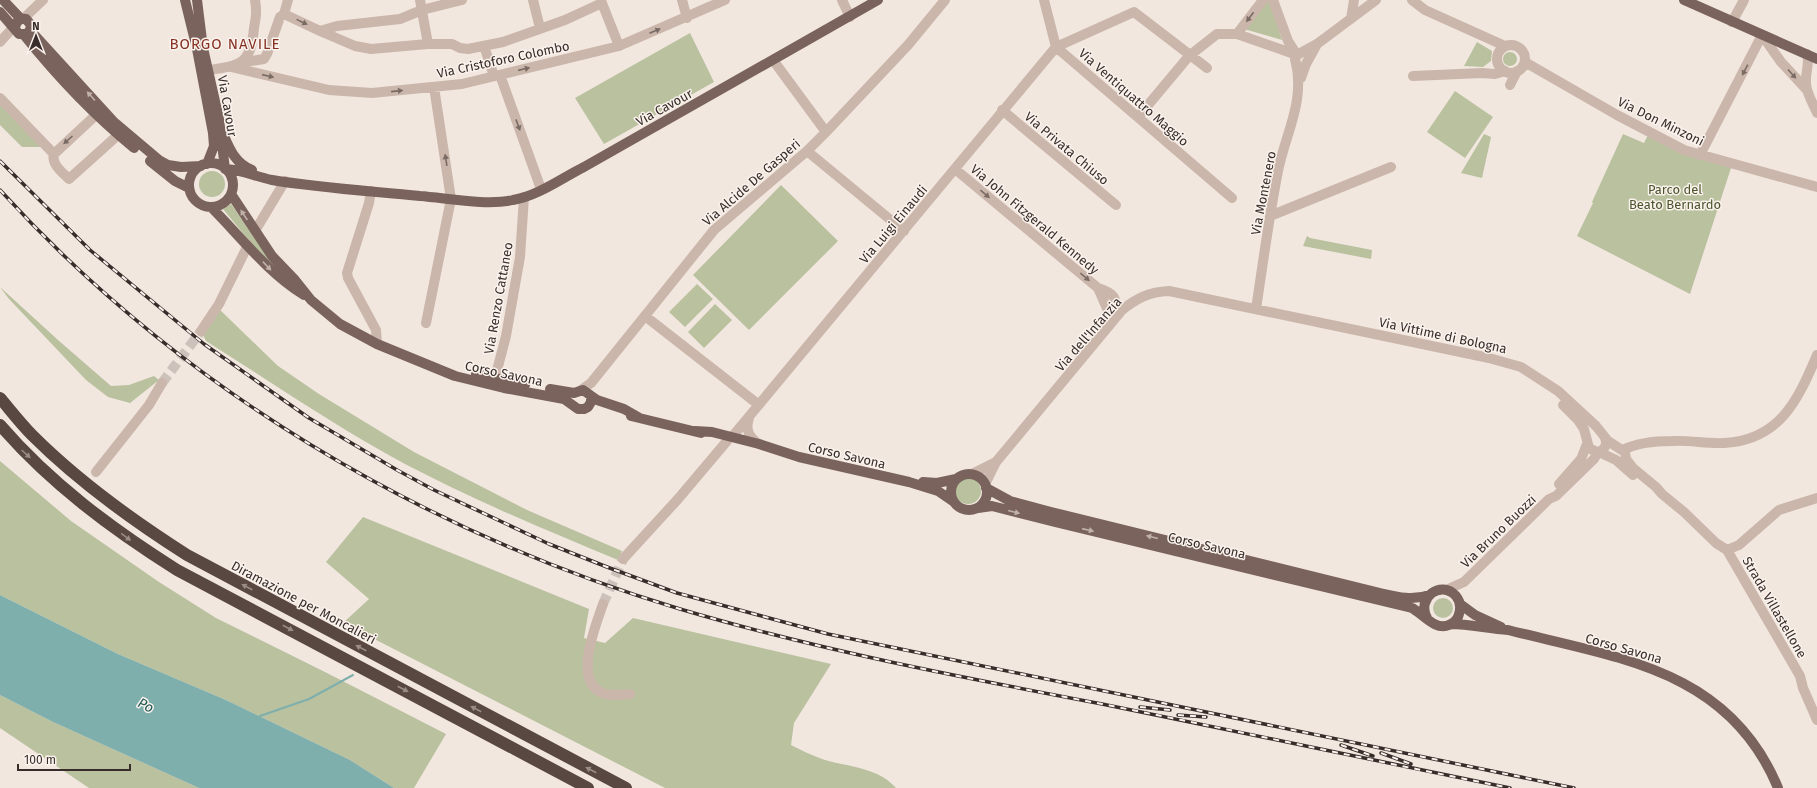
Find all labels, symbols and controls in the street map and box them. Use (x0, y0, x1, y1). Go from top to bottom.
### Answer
one-way arrow (1246, 12, 1254, 22)
north arrow (16, 16, 56, 56)
one-way arrow (296, 19, 307, 25)
text: N (32, 20, 40, 33)
one-way arrow (650, 28, 661, 34)
district label: BORGO NAVILE (169, 35, 281, 53)
street label: Via Cristoforo Colombo (435, 38, 571, 81)
street label: Via Ventiquattro Maggio (1076, 46, 1192, 149)
one-way arrow (1742, 64, 1748, 76)
one-way arrow (519, 66, 531, 72)
one-way arrow (1788, 69, 1797, 79)
one-way arrow (263, 73, 275, 79)
street label: Via Cavour (215, 74, 240, 138)
street label: Via Cavour (634, 86, 695, 129)
one-way arrow (391, 88, 403, 94)
one-way arrow (87, 92, 96, 101)
street label: Via Don Minzoni (1615, 94, 1706, 149)
street label: Via Privata Chiuso (1021, 109, 1112, 188)
one-way arrow (516, 119, 522, 131)
one-way arrow (63, 136, 74, 145)
street label: Via Alcide De Gasperi (699, 136, 803, 229)
street label: Via Montenero (1248, 150, 1279, 236)
one-way arrow (443, 154, 449, 166)
street label: Via John Fitzgerald Kennedy (968, 161, 1102, 278)
street label: Via Luigi Einaudi (856, 182, 930, 266)
park label: Parco del Beato Bernardo (1629, 182, 1721, 212)
one-way arrow (980, 190, 990, 199)
one-way arrow (240, 209, 248, 220)
street label: Via Renzo Cattaneo (481, 241, 516, 355)
one-way arrow (262, 261, 271, 270)
one-way arrow (1080, 273, 1090, 282)
street label: Via dell'Infanzia (1052, 294, 1125, 374)
street label: Via Vittime di Bologna (1378, 315, 1508, 356)
street label: Corso Savona (464, 358, 544, 389)
street label: Corso Savona (807, 439, 887, 472)
one-way arrow (21, 449, 31, 459)
street label: Via Bruno Buozzi (1458, 492, 1539, 571)
one-way arrow (1008, 509, 1020, 515)
one-way arrow (1082, 528, 1095, 534)
street label: Corso Savona (1167, 529, 1247, 562)
one-way arrow (121, 533, 131, 541)
one-way arrow (1145, 534, 1157, 540)
street label: Strada Villastellone (1739, 554, 1810, 661)
street label: Diramazione per Moncalieri (229, 558, 379, 647)
one-way arrow (241, 584, 252, 590)
one-way arrow (282, 625, 294, 632)
street label: Corso Savona (1584, 630, 1664, 667)
one-way arrow (356, 645, 367, 652)
one-way arrow (397, 686, 408, 693)
water label: Po (135, 694, 157, 717)
one-way arrow (470, 706, 482, 712)
scale bar (18, 746, 130, 772)
text: 100 m (24, 753, 56, 767)
one-way arrow (585, 766, 597, 773)

